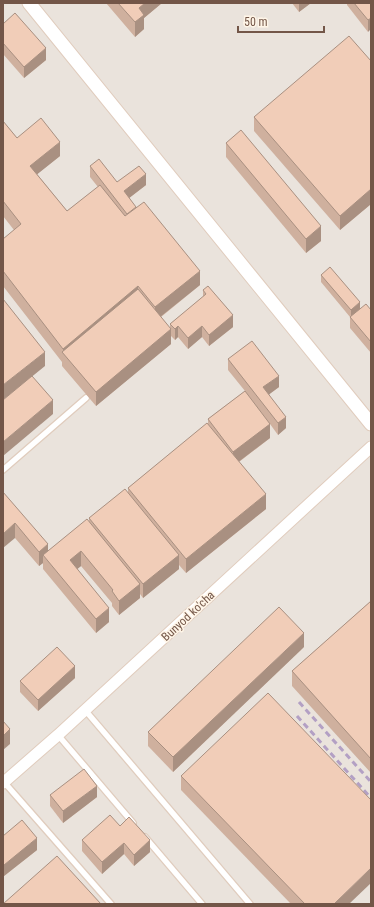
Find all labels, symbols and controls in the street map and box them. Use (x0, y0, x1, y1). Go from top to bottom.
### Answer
scale bar (238, 8, 324, 34)
text: 50 m (244, 15, 268, 29)
street label: Bunyod ko'cha (159, 588, 218, 644)

